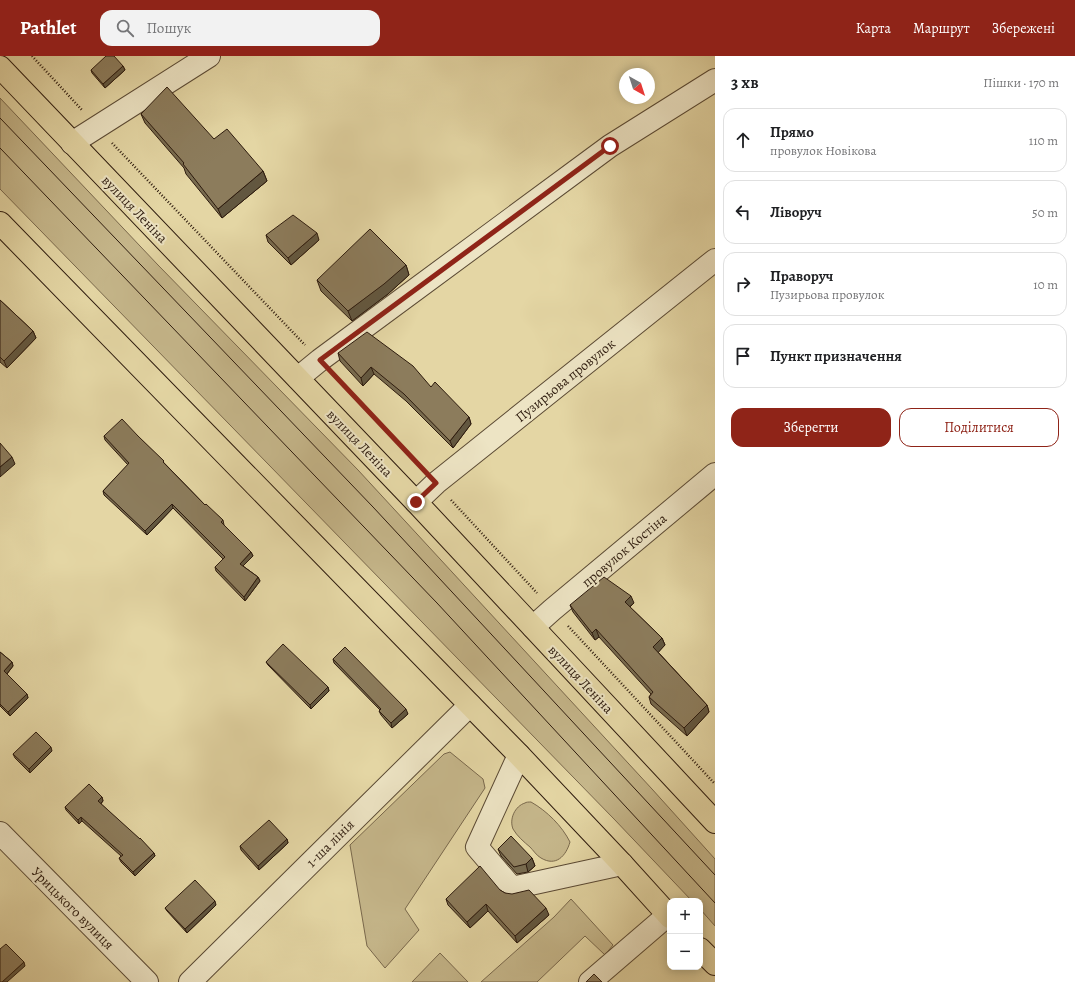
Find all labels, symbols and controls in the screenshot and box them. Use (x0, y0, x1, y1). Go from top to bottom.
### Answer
search box (100, 10, 380, 46)
text: Pathlet (20, 15, 76, 41)
icon: search (114, 17, 136, 39)
text: Пошук (146, 18, 191, 38)
text: Карта (856, 19, 891, 38)
text: Маршрут (913, 19, 970, 38)
text: Збережені (992, 19, 1055, 38)
north arrow (619, 68, 655, 104)
text: 3 хв (731, 71, 759, 94)
text: Пішки · 170 m (983, 74, 1059, 91)
text: Прямо (770, 122, 814, 142)
icon: ahead (732, 129, 754, 151)
text: 110 m (1029, 132, 1058, 149)
route start (601, 137, 619, 155)
text: провулок Новікова (770, 142, 876, 159)
street label: вулиця Леніна (97, 171, 172, 248)
icon: left (732, 201, 754, 223)
text: Ліворуч (770, 202, 822, 222)
text: 50 m (1032, 204, 1058, 221)
text: Праворуч (770, 266, 833, 286)
icon: right (732, 273, 754, 295)
text: 10 m (1033, 276, 1058, 293)
text: Пузирьова провулок (770, 286, 884, 303)
street label: Пузирьова провулок (511, 334, 619, 427)
icon: arrive (732, 345, 754, 367)
text: Пункт призначення (770, 346, 902, 366)
street label: вулиця Леніна (322, 405, 397, 482)
button: Зберегти (731, 408, 891, 447)
button: Поділитися (899, 408, 1059, 447)
route end (407, 493, 425, 511)
street label: провулок Костіна (578, 509, 671, 592)
street label: вулиця Леніна (544, 641, 618, 718)
street label: 1-ша лінія (302, 815, 359, 871)
street label: Урицького вулиця (27, 863, 118, 954)
map controls (667, 898, 703, 970)
button: + (667, 898, 703, 934)
button: − (667, 934, 703, 970)

